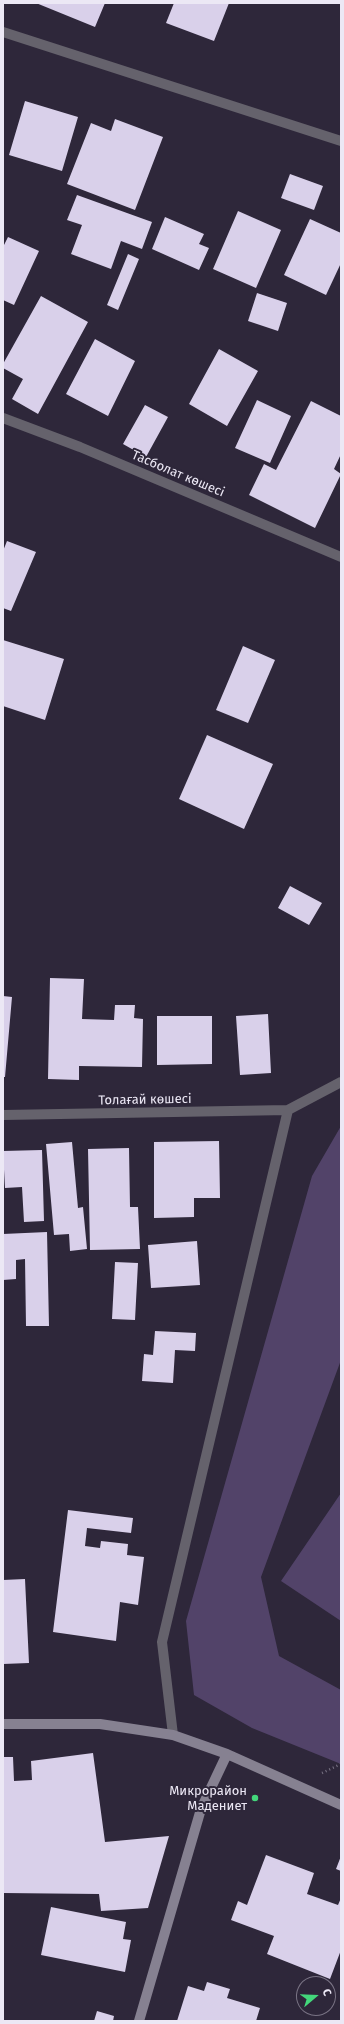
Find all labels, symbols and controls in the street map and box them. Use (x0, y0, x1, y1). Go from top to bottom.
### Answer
street label: Тасболат көшесі (129, 447, 227, 501)
street label: Толағай көшесі (98, 1091, 192, 1109)
place label: Микрорайон Мадениет (169, 1783, 247, 1814)
marker: Микрорайон Мадениет (250, 1793, 260, 1803)
north arrow (296, 1976, 336, 2016)
text: С (320, 1987, 334, 1997)

